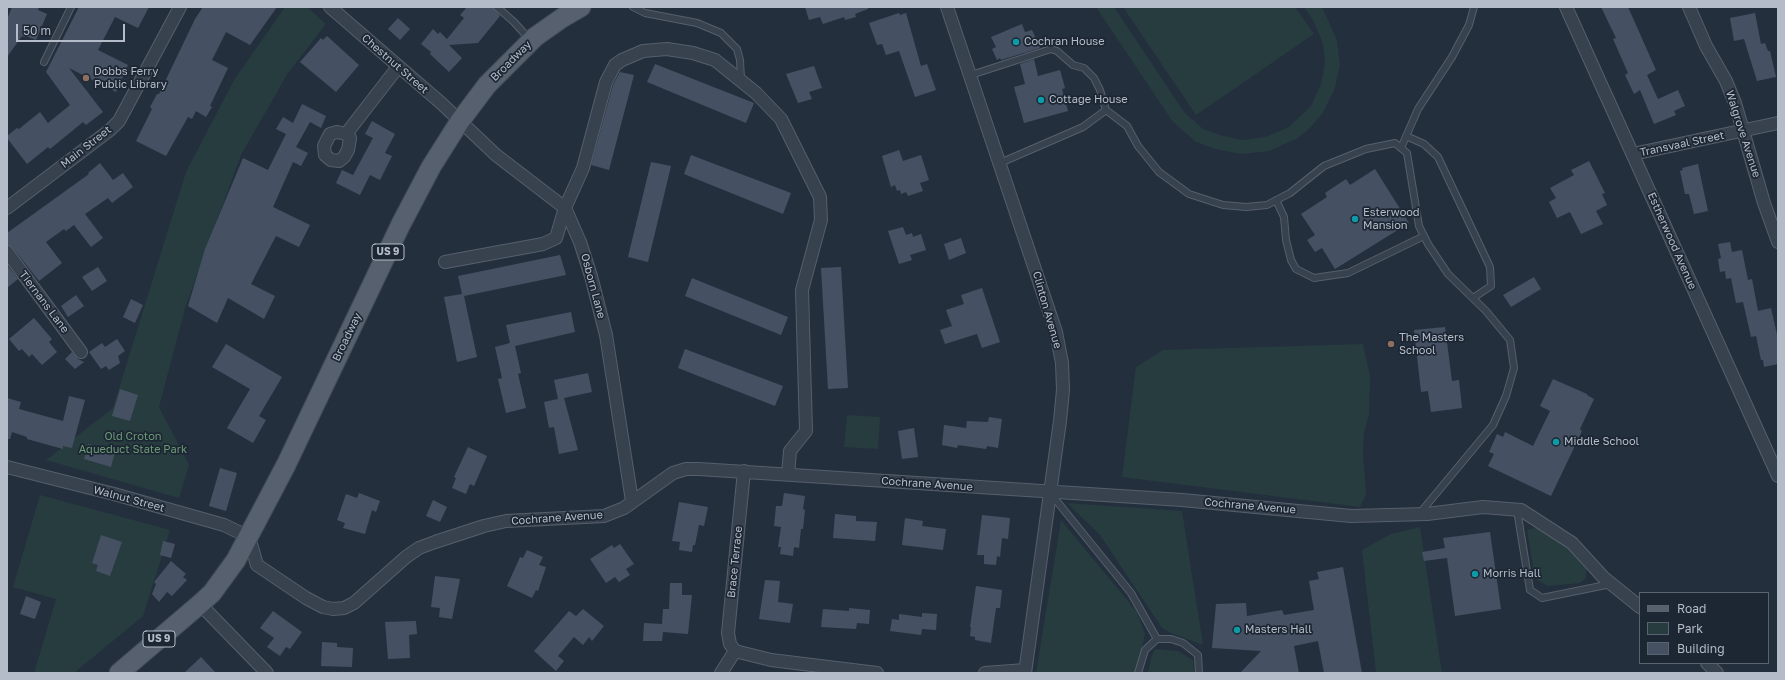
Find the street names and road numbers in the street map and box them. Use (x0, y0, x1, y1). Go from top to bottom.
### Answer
street label: Chestnut Street (359, 31, 431, 97)
street label: Broadway (488, 38, 534, 84)
street label: Walgrove Avenue (1723, 89, 1763, 179)
street label: Main Street (58, 123, 114, 171)
street label: Transvaal Street (1639, 129, 1725, 159)
street label: Estherwood Avenue (1645, 190, 1699, 292)
road number: US 9 (372, 244, 404, 260)
street label: Osborn Lane (578, 252, 608, 320)
street label: Tiernans Lane (16, 268, 72, 336)
street label: Clinton Avenue (1030, 270, 1064, 350)
street label: Broadway (330, 311, 364, 363)
street label: Cochrane Avenue (881, 474, 973, 494)
street label: Walnut Street (92, 483, 166, 515)
street label: Cochrane Avenue (1204, 495, 1296, 517)
street label: Cochrane Avenue (511, 508, 603, 528)
street label: Brace Terrace (725, 525, 745, 599)
road number: US 9 (143, 631, 175, 647)

